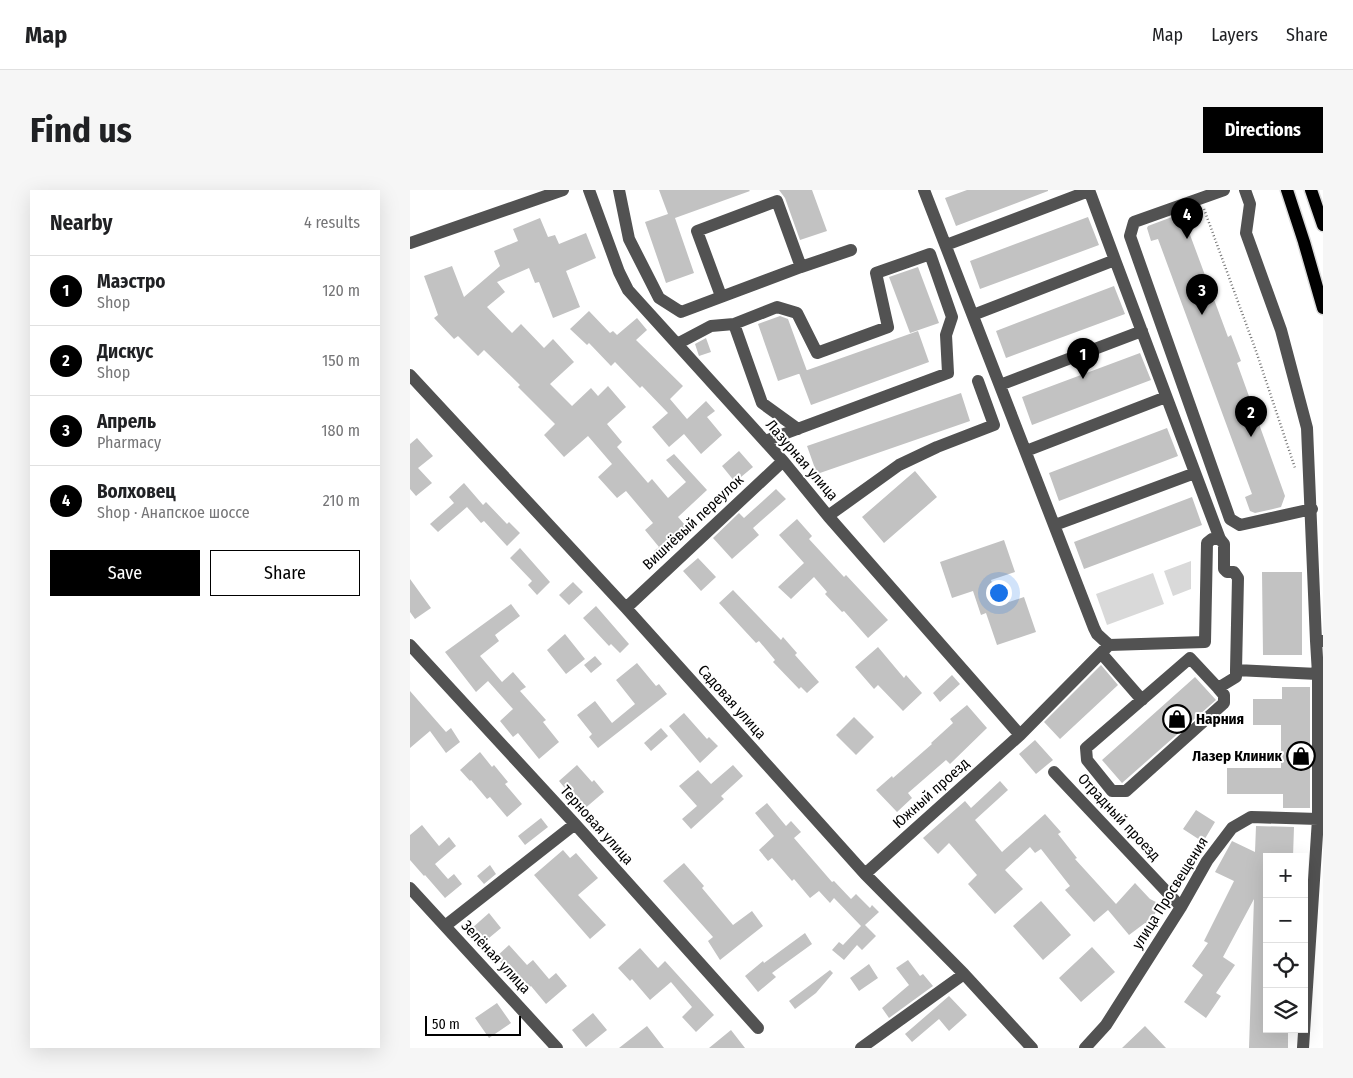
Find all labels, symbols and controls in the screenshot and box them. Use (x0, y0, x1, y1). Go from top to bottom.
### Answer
text: Map (25, 21, 67, 49)
text: Map (1152, 24, 1183, 46)
text: Layers (1211, 24, 1258, 46)
text: Share (1286, 24, 1328, 46)
button: Directions (1203, 107, 1323, 153)
text: Find us (30, 109, 132, 151)
pin: 4 (1171, 198, 1203, 239)
text: Nearby (50, 210, 112, 236)
text: 4 results (304, 213, 360, 232)
text: Маэстро (97, 270, 165, 293)
pin: 3 (1186, 274, 1218, 315)
text: 1 (63, 281, 69, 300)
text: 120 m (322, 281, 360, 300)
text: Shop (97, 293, 130, 312)
pin: 1 (1067, 338, 1099, 379)
text: Дискус (97, 340, 153, 363)
text: 2 (62, 351, 70, 370)
text: 150 m (322, 351, 360, 370)
text: Shop (97, 363, 130, 382)
pin: 2 (1235, 396, 1267, 437)
text: Апрель (97, 410, 156, 433)
street label: Лазурная улица (762, 416, 842, 504)
text: 3 (62, 421, 70, 440)
text: 180 m (321, 421, 360, 440)
text: Pharmacy (97, 433, 161, 452)
street label: Вишнёвый переулок (639, 471, 747, 573)
text: Волховец (97, 480, 176, 503)
text: 4 (62, 491, 70, 510)
text: 210 m (323, 491, 360, 510)
text: Shop · Анапское шоссе (97, 503, 250, 522)
button: Save (50, 550, 200, 596)
button: Share (210, 550, 360, 596)
your location (986, 580, 1012, 606)
street label: Садовая улица (694, 661, 770, 743)
shop icon: Нарния (1162, 704, 1192, 734)
place label: Нарния (1196, 710, 1244, 728)
shop icon: Лазер Клиник (1286, 741, 1316, 771)
place label: Лазер Клиник (1192, 747, 1282, 765)
street label: Южный проезд (889, 754, 973, 832)
street label: Отрадный проезд (1074, 770, 1164, 864)
street label: Терновая улица (557, 782, 637, 868)
street label: улица Просвещения (1128, 834, 1212, 952)
map controls (1263, 853, 1308, 1033)
button: + (1263, 853, 1308, 898)
button: − (1263, 898, 1308, 943)
street label: Зелёная улица (458, 917, 534, 997)
button: locate (1263, 943, 1308, 988)
button: layers (1263, 988, 1308, 1033)
scale bar (425, 1013, 521, 1036)
text: 50 m (432, 1016, 460, 1033)

